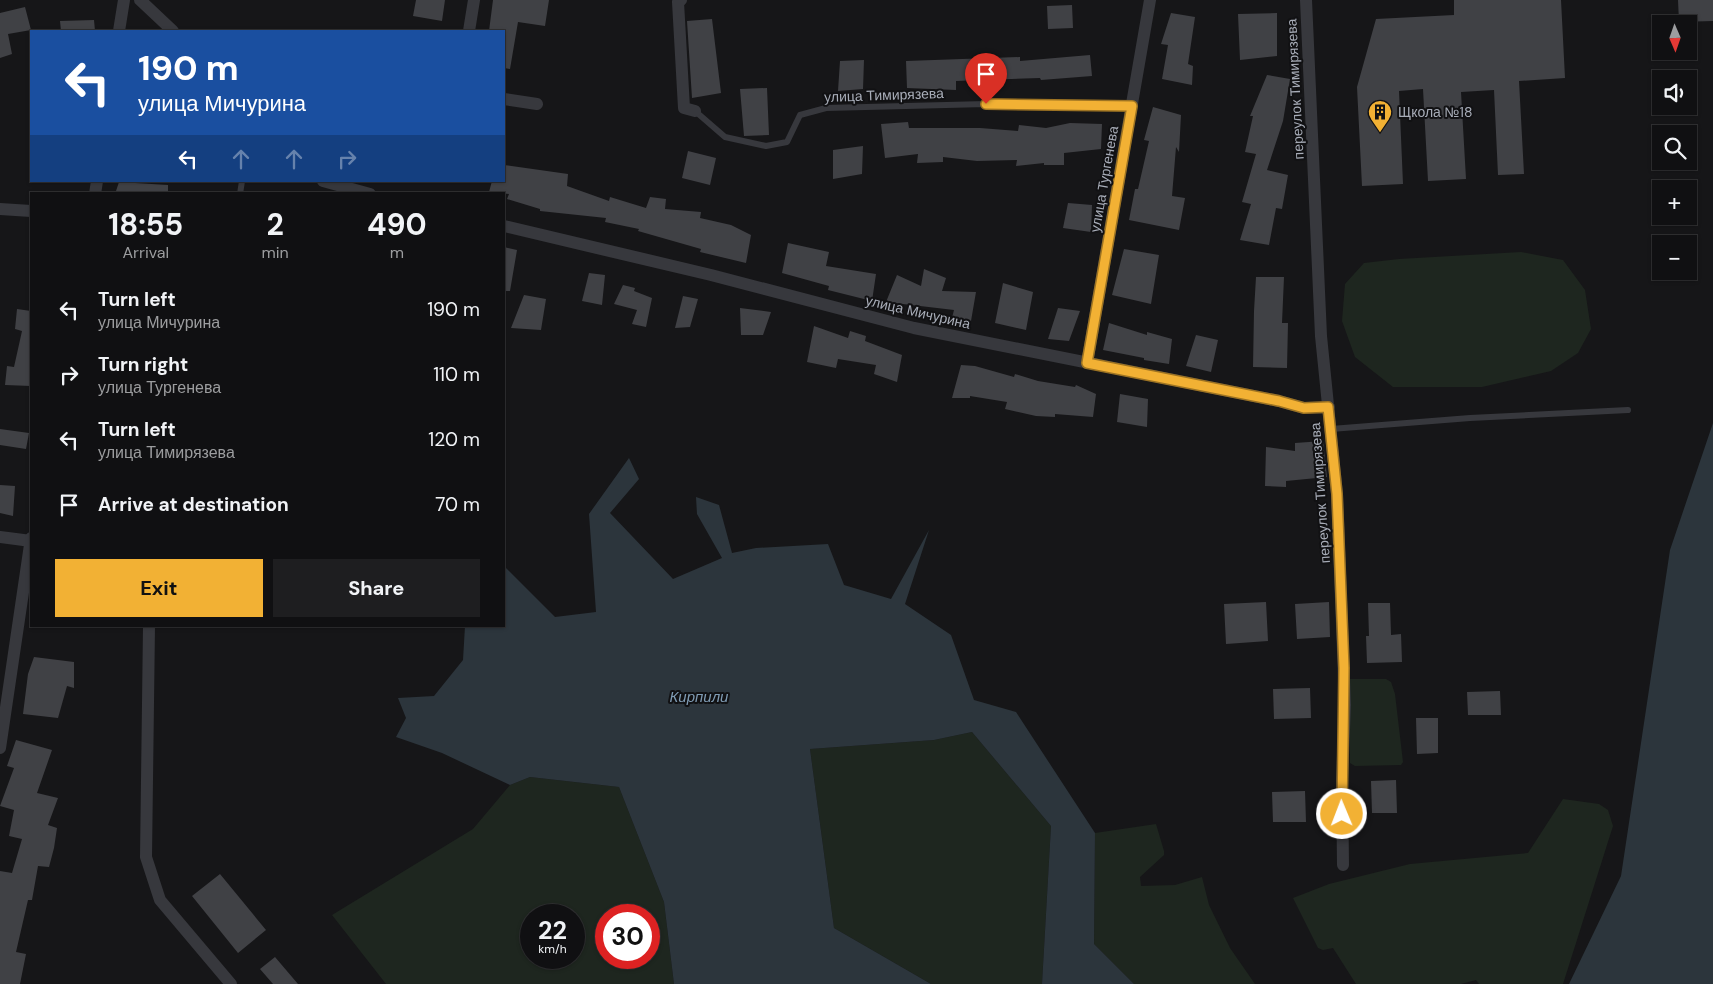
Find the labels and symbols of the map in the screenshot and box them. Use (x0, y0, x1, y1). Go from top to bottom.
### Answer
north arrow (1652, 15, 1698, 60)
street label: переулок Тимирязева (1282, 18, 1308, 160)
pin (965, 53, 1007, 104)
street label: улица Тимирязева (824, 84, 944, 106)
building icon: Щкола №18 (1367, 99, 1393, 133)
place label: Щкола №18 (1398, 103, 1472, 121)
street label: улица Тургенева (1086, 124, 1122, 234)
street label: улица Мичурина (864, 291, 972, 333)
street label: переулок Тимирязева (1306, 422, 1334, 564)
water label: Кирпили (670, 687, 729, 707)
position arrow (1315, 787, 1367, 839)
speed limit sign: 30 (595, 904, 660, 969)

